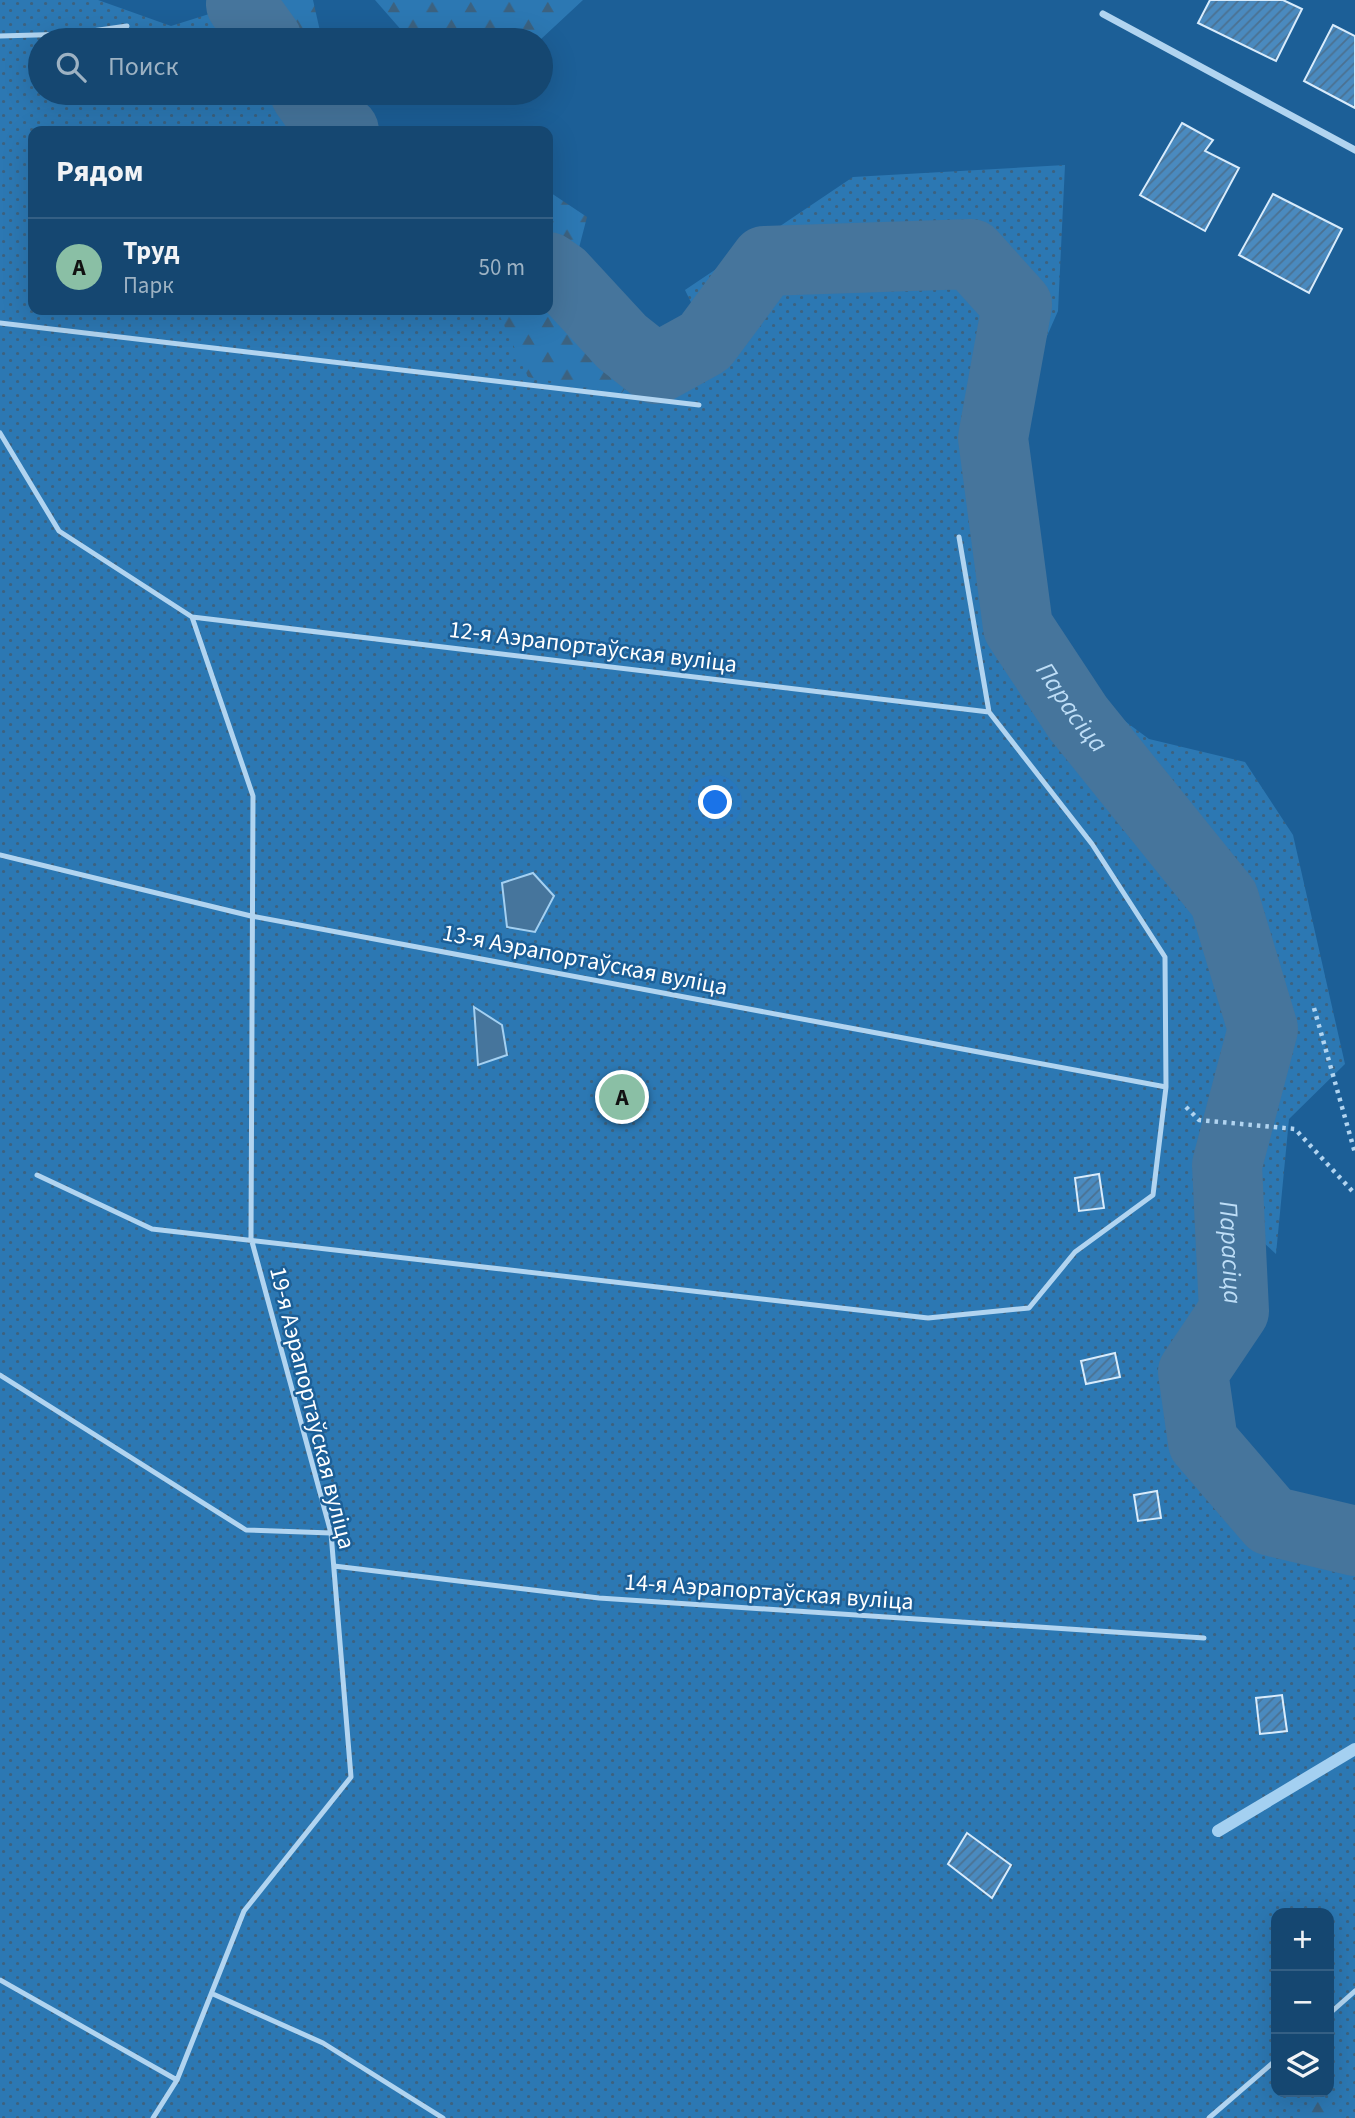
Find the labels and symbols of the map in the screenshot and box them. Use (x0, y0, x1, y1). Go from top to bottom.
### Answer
street label: 12-я Аэрапортаўская вуліца (447, 612, 739, 682)
water label: Парасіца (1027, 654, 1117, 760)
your location (698, 785, 732, 819)
street label: 13-я Аэрапортаўская вуліца (439, 915, 731, 1005)
pin: A (599, 1071, 645, 1123)
water label: Парасіца (1210, 1200, 1252, 1305)
street label: 19-я Аэрапортаўская вуліца (260, 1263, 364, 1553)
street label: 14-я Аэрапортаўская вуліца (623, 1564, 915, 1620)

